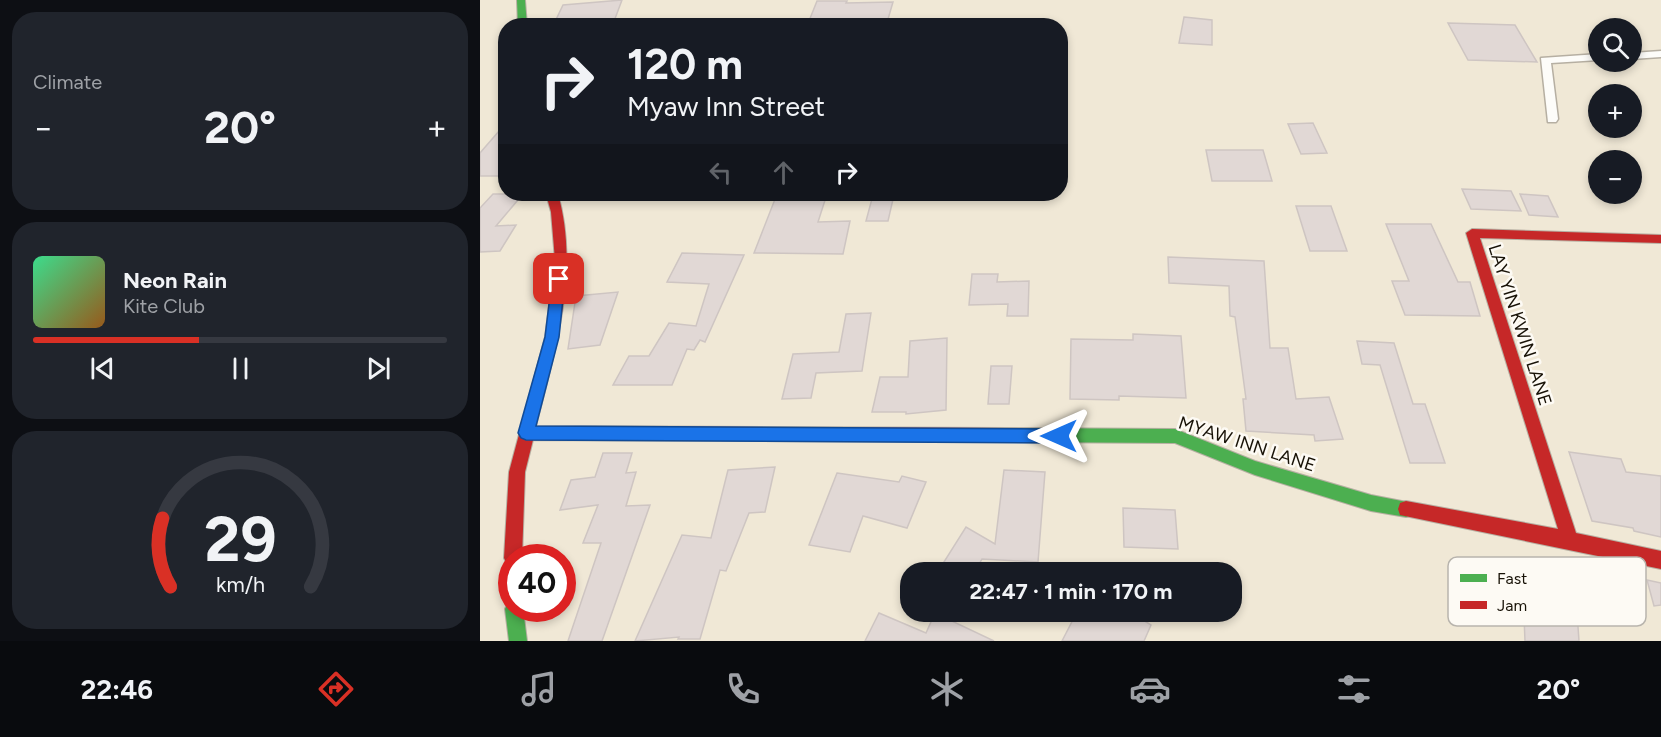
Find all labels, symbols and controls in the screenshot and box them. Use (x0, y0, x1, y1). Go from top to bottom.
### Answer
map controls (1588, 18, 1642, 204)
button: search (1588, 18, 1642, 72)
text: 120 m (627, 39, 743, 90)
icon: right (528, 42, 606, 120)
text: Climate (33, 70, 102, 94)
button: + (1588, 84, 1642, 138)
text: Myaw Inn Street (627, 90, 825, 123)
text: 20° (204, 100, 276, 154)
text: − (33, 108, 54, 147)
text: + (426, 108, 447, 147)
button: − (1588, 150, 1642, 204)
icon: left (704, 156, 737, 189)
icon: ahead (767, 156, 800, 189)
icon: right (830, 156, 863, 189)
street label: LAY YIN KWIN LANE (1484, 241, 1556, 409)
pin (533, 253, 584, 304)
icon: arrive (542, 262, 575, 295)
text: Neon Rain (123, 267, 227, 294)
text: Kite Club (123, 294, 205, 318)
icon: previous (86, 352, 119, 385)
icon: pause (224, 352, 257, 385)
icon: next (362, 352, 395, 385)
position arrow (1027, 404, 1091, 468)
street label: MYAW INN LANE (1176, 411, 1318, 477)
text: 29 (204, 502, 276, 577)
speed limit sign: 40 (498, 544, 576, 622)
legend (1448, 557, 1646, 626)
text: Fast (1497, 569, 1527, 588)
text: km/h (216, 573, 264, 598)
text: 22:47 · 1 min · 170 m (970, 578, 1172, 605)
text: Jam (1497, 596, 1527, 615)
icon: directions (315, 668, 357, 710)
icon: music (518, 668, 560, 710)
icon: phone (722, 668, 764, 710)
icon: climate (926, 668, 968, 710)
icon: car (1129, 668, 1171, 710)
icon: filters (1333, 668, 1375, 710)
text: 22:46 (81, 673, 153, 706)
text: 20° (1537, 673, 1580, 706)

